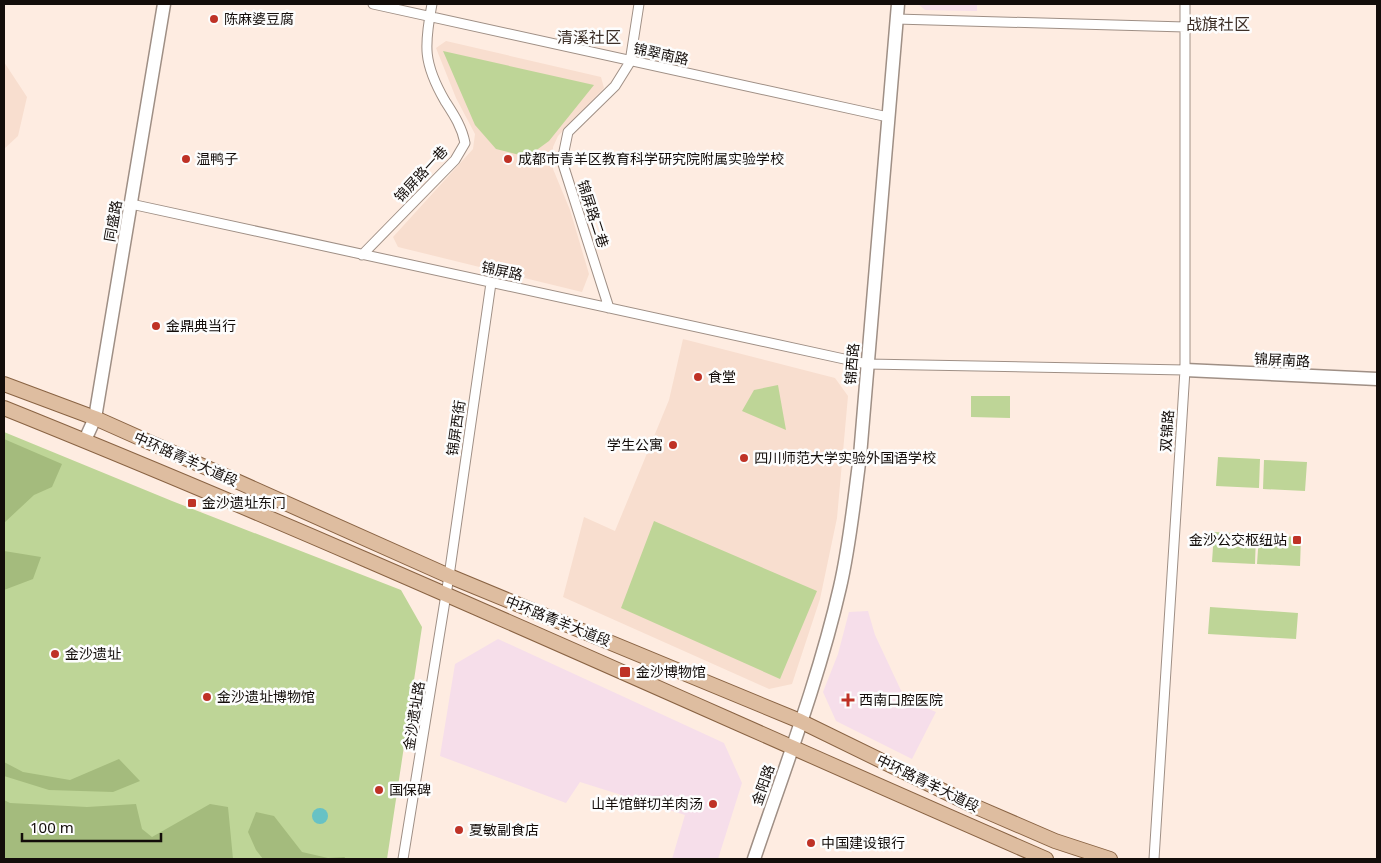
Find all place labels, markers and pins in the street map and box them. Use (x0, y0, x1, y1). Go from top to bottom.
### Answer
place label: 陈麻婆豆腐 (224, 9, 294, 28)
marker: 陈麻婆豆腐 (208, 13, 220, 25)
place label: 温鸭子 (196, 149, 238, 168)
place label: 成都市青羊区教育科学研究院附属实验学校 (518, 149, 784, 168)
marker: 温鸭子 (180, 153, 192, 165)
marker: 成都市青羊区教育科学研究院附属实验学校 (502, 153, 514, 165)
place label: 金鼎典当行 (166, 316, 236, 335)
marker: 金鼎典当行 (150, 320, 162, 332)
place label: 食堂 (708, 367, 736, 386)
marker: 食堂 (692, 371, 704, 383)
place label: 学生公寓 (607, 435, 663, 454)
marker: 学生公寓 (667, 439, 679, 451)
place label: 四川师范大学实验外国语学校 (754, 448, 936, 467)
marker: 四川师范大学实验外国语学校 (738, 452, 750, 464)
place label: 金沙遗址东门 (202, 493, 286, 512)
marker: 金沙遗址东门 (186, 497, 198, 509)
place label: 金沙公交枢纽站 (1189, 530, 1287, 549)
marker: 金沙公交枢纽站 (1291, 534, 1303, 546)
place label: 金沙遗址 (65, 644, 121, 663)
marker: 金沙遗址 (49, 648, 61, 660)
place label: 金沙博物馆 (636, 662, 706, 681)
marker: 金沙博物馆 (618, 665, 632, 679)
place label: 金沙遗址博物馆 (217, 687, 315, 706)
place label: 西南口腔医院 (859, 690, 943, 709)
marker: 金沙遗址博物馆 (201, 691, 213, 703)
marker: 西南口腔医院 (841, 693, 855, 707)
place label: 国保碑 (389, 780, 431, 799)
marker: 国保碑 (373, 784, 385, 796)
place label: 山羊馆鲜切羊肉汤 (591, 794, 703, 813)
marker: 山羊馆鲜切羊肉汤 (707, 798, 719, 810)
place label: 夏敏副食店 (469, 820, 539, 839)
marker: 夏敏副食店 (453, 824, 465, 836)
place label: 中国建设银行 (821, 833, 905, 852)
marker: 中国建设银行 (805, 837, 817, 849)

